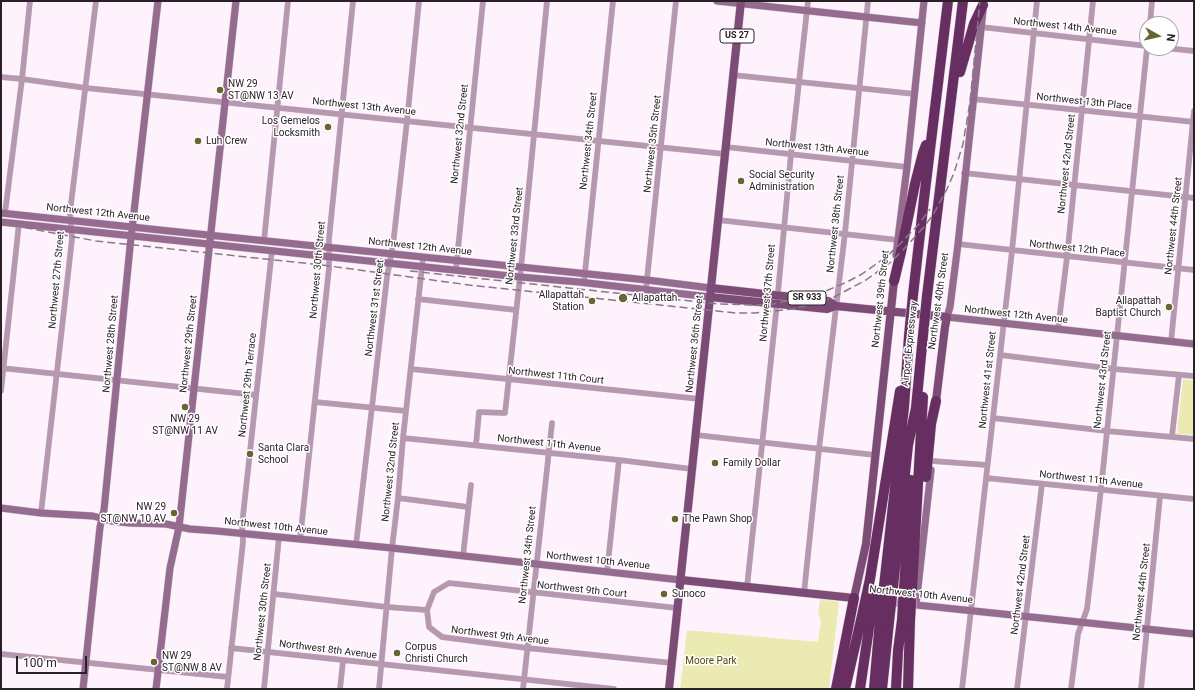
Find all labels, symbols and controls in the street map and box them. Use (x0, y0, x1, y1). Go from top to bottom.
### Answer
street label: Northwest 14th Avenue (1013, 16, 1117, 38)
north arrow (1139, 16, 1179, 56)
road number: US 27 (720, 29, 754, 43)
text: N (1163, 33, 1177, 42)
place label: NW 29 ST@NW 13 AV (228, 78, 294, 102)
street label: Northwest 32nd Street (449, 84, 471, 184)
marker: NW 29 ST@NW 13 AV (215, 85, 225, 95)
street label: Northwest 13th Place (1036, 91, 1132, 113)
street label: Northwest 34th Street (578, 92, 600, 190)
street label: Northwest 35th Street (642, 95, 664, 193)
street label: Northwest 13th Avenue (312, 96, 416, 118)
street label: Northwest 42nd Street (1056, 114, 1078, 214)
place label: Los Gemelos Locksmith (262, 115, 320, 138)
marker: Los Gemelos Locksmith (323, 122, 333, 132)
place label: Luh Crew (206, 135, 247, 147)
marker: Luh Crew (193, 136, 203, 146)
street label: Northwest 13th Avenue (765, 137, 869, 159)
place label: Social Security Administration (749, 169, 814, 192)
street label: Northwest 38th Street (825, 175, 847, 273)
marker: Social Security Administration (736, 176, 746, 186)
street label: Northwest 44th Street (1163, 177, 1185, 275)
street label: Northwest 33rd Street (504, 187, 526, 285)
street label: Northwest 12th Avenue (46, 202, 150, 224)
street label: Northwest 30th Street (308, 221, 328, 319)
street label: Northwest 27th Street (47, 231, 67, 329)
street label: Northwest 12th Avenue (368, 236, 472, 258)
street label: Northwest 12th Place (1029, 238, 1125, 260)
street label: Northwest 37th Street (758, 244, 778, 342)
street label: Northwest 39th Street (870, 250, 892, 348)
street label: Northwest 40th Street (926, 252, 952, 350)
street label: Northwest 31st Street (363, 259, 387, 357)
place label: Allapattah Station (539, 289, 584, 312)
road number: SR 933 (788, 291, 826, 305)
marker: Allapattah (617, 292, 629, 304)
place label: Allapattah (632, 292, 677, 304)
street label: Northwest 28th Street (101, 295, 121, 393)
street label: Northwest 29th Street (178, 295, 200, 393)
street label: Northwest 36th Street (684, 295, 706, 393)
place label: Allapattah Baptist Church (1096, 295, 1161, 318)
marker: Allapattah Station (587, 296, 597, 306)
street label: Airport Expressway (900, 301, 920, 387)
marker: Allapattah Baptist Church (1164, 302, 1174, 312)
street label: Northwest 12th Avenue (964, 304, 1068, 326)
street label: Northwest 41st Street (977, 331, 999, 429)
street label: Northwest 43rd Street (1092, 331, 1114, 429)
street label: Northwest 29th Terrace (237, 332, 259, 438)
street label: Northwest 11th Court (508, 365, 604, 387)
marker: NW 29 ST@NW 11 AV (180, 402, 190, 412)
place label: NW 29 ST@NW 11 AV (152, 413, 218, 436)
street label: Northwest 32nd Street (380, 422, 402, 522)
street label: Northwest 11th Avenue (497, 433, 601, 455)
place label: Santa Clara School (258, 442, 309, 466)
marker: Santa Clara School (245, 449, 255, 459)
place label: Family Dollar (723, 457, 781, 469)
marker: Family Dollar (710, 458, 720, 468)
street label: Northwest 11th Avenue (1039, 469, 1143, 491)
place label: NW 29 ST@NW 10 AV (100, 501, 166, 524)
street label: Northwest 34th Street (517, 506, 539, 604)
marker: NW 29 ST@NW 10 AV (169, 508, 179, 518)
place label: The Pawn Shop (683, 513, 752, 525)
marker: The Pawn Shop (670, 514, 680, 524)
street label: Northwest 10th Avenue (224, 516, 328, 538)
street label: Northwest 42nd Street (1009, 535, 1033, 635)
street label: Northwest 44th Street (1131, 543, 1153, 641)
street label: Northwest 10th Avenue (546, 550, 650, 572)
street label: Northwest 30th Street (252, 563, 274, 661)
street label: Northwest 9th Court (536, 579, 628, 601)
street label: Northwest 10th Avenue (869, 584, 973, 606)
place label: Sunoco (672, 588, 706, 600)
marker: Sunoco (659, 589, 669, 599)
street label: Northwest 9th Avenue (450, 624, 550, 648)
street label: Northwest 8th Avenue (278, 638, 378, 662)
place label: Corpus Christi Church (405, 641, 468, 664)
scale bar (18, 648, 89, 674)
marker: Corpus Christi Church (392, 648, 402, 658)
place label: NW 29 ST@NW 8 AV (162, 650, 222, 674)
park label: Moore Park (685, 655, 737, 667)
text: 100 m (23, 656, 57, 670)
marker: NW 29 ST@NW 8 AV (149, 657, 159, 667)

